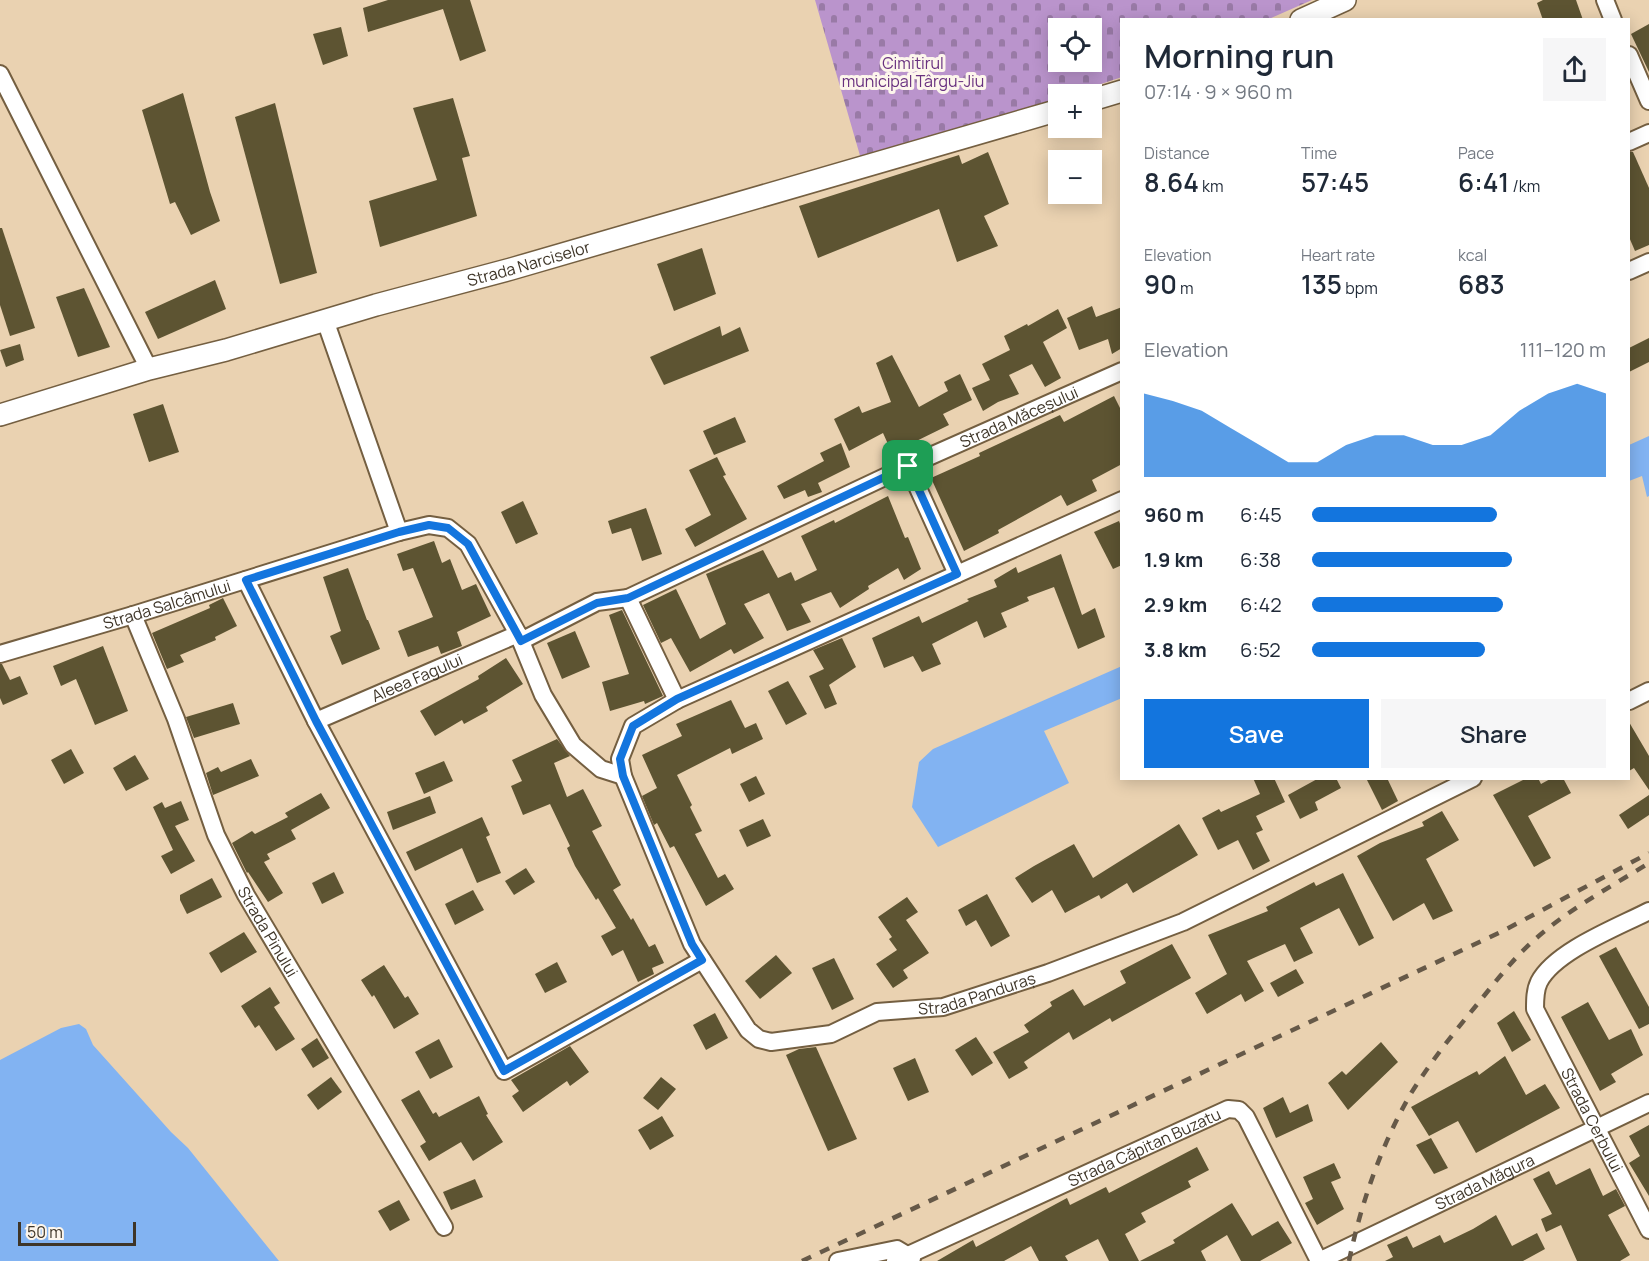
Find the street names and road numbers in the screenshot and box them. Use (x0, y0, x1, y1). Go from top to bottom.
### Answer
street label: Strada Narciselor (465, 236, 593, 291)
street label: Strada Măceșului (956, 381, 1082, 453)
street label: Strada Salcâmului (100, 574, 233, 634)
street label: Aleea Fagului (368, 648, 466, 707)
street label: Strada Pinului (233, 883, 303, 981)
street label: Strada Panduraș (917, 967, 1038, 1020)
street label: Strada Cerbului (1556, 1064, 1628, 1176)
street label: Strada Căpitan Buzatu (1064, 1103, 1224, 1192)
street label: Strada Măgura (1431, 1149, 1538, 1215)

